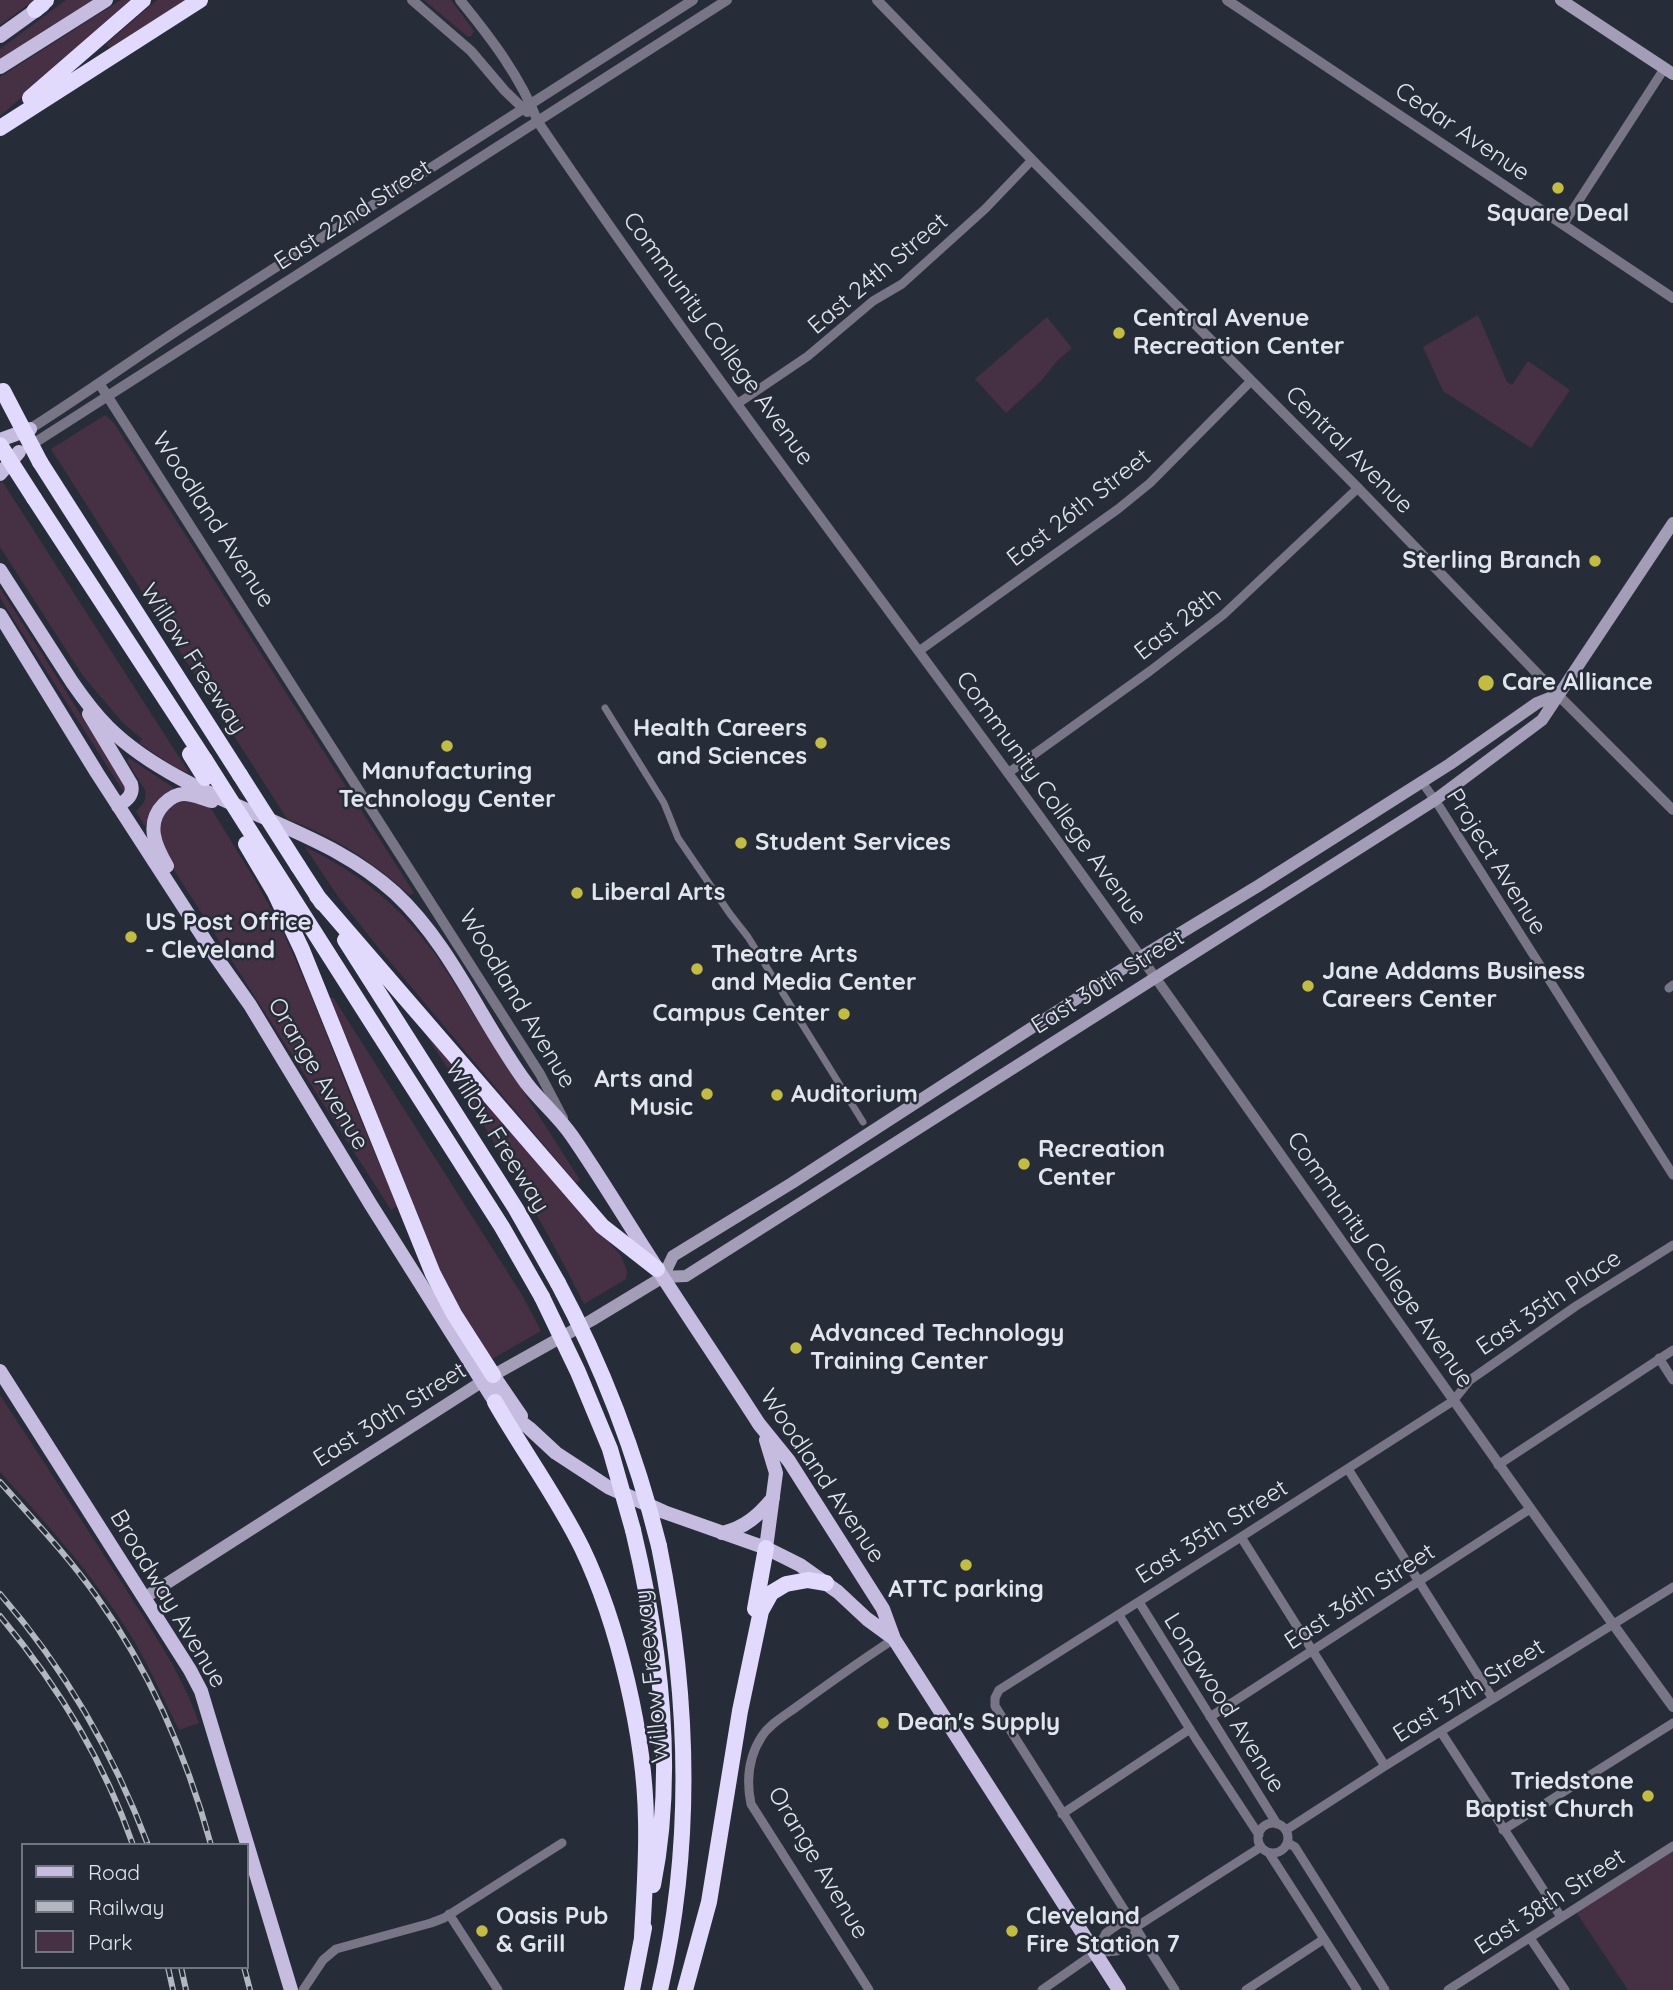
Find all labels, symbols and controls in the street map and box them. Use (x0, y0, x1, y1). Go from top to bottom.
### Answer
street label: Cedar Avenue (1389, 76, 1535, 188)
street label: East 22nd Street (269, 154, 437, 276)
marker: Square Deal (1550, 180, 1566, 196)
place label: Square Deal (1487, 200, 1629, 228)
street label: Community College Avenue (616, 207, 820, 471)
street label: East 24th Street (802, 207, 954, 341)
place label: Central Avenue Recreation Center (1133, 305, 1344, 361)
marker: Central Avenue Recreation Center (1111, 325, 1127, 341)
street label: Central Avenue (1279, 380, 1419, 520)
street label: Woodland Avenue (146, 427, 280, 613)
street label: East 26th Street (1001, 443, 1157, 573)
place label: Sterling Branch (1402, 547, 1581, 575)
marker: Sterling Branch (1587, 553, 1603, 569)
street label: Willow Freeway (134, 578, 252, 740)
street label: East 28th (1129, 581, 1227, 667)
street label: Community College Avenue (949, 666, 1153, 930)
place label: Care Alliance (1502, 669, 1653, 697)
marker: Care Alliance (1476, 673, 1496, 693)
place label: Health Careers and Sciences (633, 715, 807, 771)
marker: Health Careers and Sciences (813, 735, 829, 751)
marker: Manufacturing Technology Center (439, 738, 455, 754)
place label: Manufacturing Technology Center (338, 758, 556, 814)
street label: Project Avenue (1440, 784, 1552, 940)
place label: Student Services (755, 829, 951, 857)
marker: Student Services (733, 835, 749, 851)
place label: Liberal Arts (591, 879, 725, 907)
marker: Liberal Arts (569, 885, 585, 901)
street label: Woodland Avenue (452, 904, 582, 1094)
place label: US Post Office - Cleveland (145, 909, 312, 965)
street label: East 30th Street (1026, 923, 1190, 1041)
marker: US Post Office - Cleveland (123, 929, 139, 945)
place label: Theatre Arts and Media Center (711, 941, 916, 997)
place label: Jane Addams Business Careers Center (1322, 958, 1585, 1014)
marker: Theatre Arts and Media Center (689, 961, 705, 977)
marker: Jane Addams Business Careers Center (1300, 978, 1316, 994)
street label: Orange Avenue (261, 993, 375, 1155)
place label: Campus Center (653, 1000, 830, 1028)
marker: Campus Center (836, 1006, 852, 1022)
street label: Willow Freeway (439, 1056, 555, 1218)
place label: Arts and Music (594, 1066, 693, 1122)
place label: Auditorium (791, 1081, 918, 1109)
marker: Arts and Music (699, 1086, 715, 1102)
marker: Auditorium (769, 1087, 785, 1103)
street label: Community College Avenue (1280, 1126, 1480, 1394)
place label: Recreation Center (1038, 1136, 1165, 1192)
marker: Recreation Center (1016, 1156, 1032, 1172)
street label: East 35th Place (1471, 1244, 1627, 1362)
place label: Advanced Technology Training Center (810, 1320, 1064, 1376)
marker: Advanced Technology Training Center (788, 1340, 804, 1356)
street label: East 30th Street (308, 1356, 472, 1474)
street label: Woodland Avenue (753, 1384, 891, 1568)
street label: East 35th Street (1131, 1474, 1293, 1590)
street label: Broadway Avenue (103, 1505, 233, 1693)
street label: East 36th Street (1279, 1538, 1441, 1656)
marker: ATTC parking (958, 1557, 974, 1573)
place label: ATTC parking (888, 1576, 1044, 1604)
street label: Willow Freeway (629, 1588, 675, 1764)
street label: Longwood Avenue (1157, 1608, 1291, 1798)
street label: East 37th Street (1388, 1633, 1550, 1749)
place label: Dean's Supply (897, 1709, 1060, 1737)
marker: Dean's Supply (875, 1715, 891, 1731)
place label: Triedstone Baptist Church (1465, 1768, 1634, 1824)
street label: Orange Avenue (761, 1782, 875, 1944)
marker: Triedstone Baptist Church (1640, 1788, 1656, 1804)
legend (21, 1843, 248, 1969)
street label: East 38th Street (1469, 1843, 1631, 1961)
text: Road (88, 1859, 140, 1885)
text: Railway (88, 1894, 164, 1920)
place label: Oasis Pub & Grill (496, 1903, 608, 1959)
place label: Cleveland Fire Station 7 (1026, 1903, 1180, 1959)
marker: Oasis Pub & Grill (474, 1923, 490, 1939)
marker: Cleveland Fire Station 7 (1004, 1923, 1020, 1939)
text: Park (88, 1929, 132, 1955)

